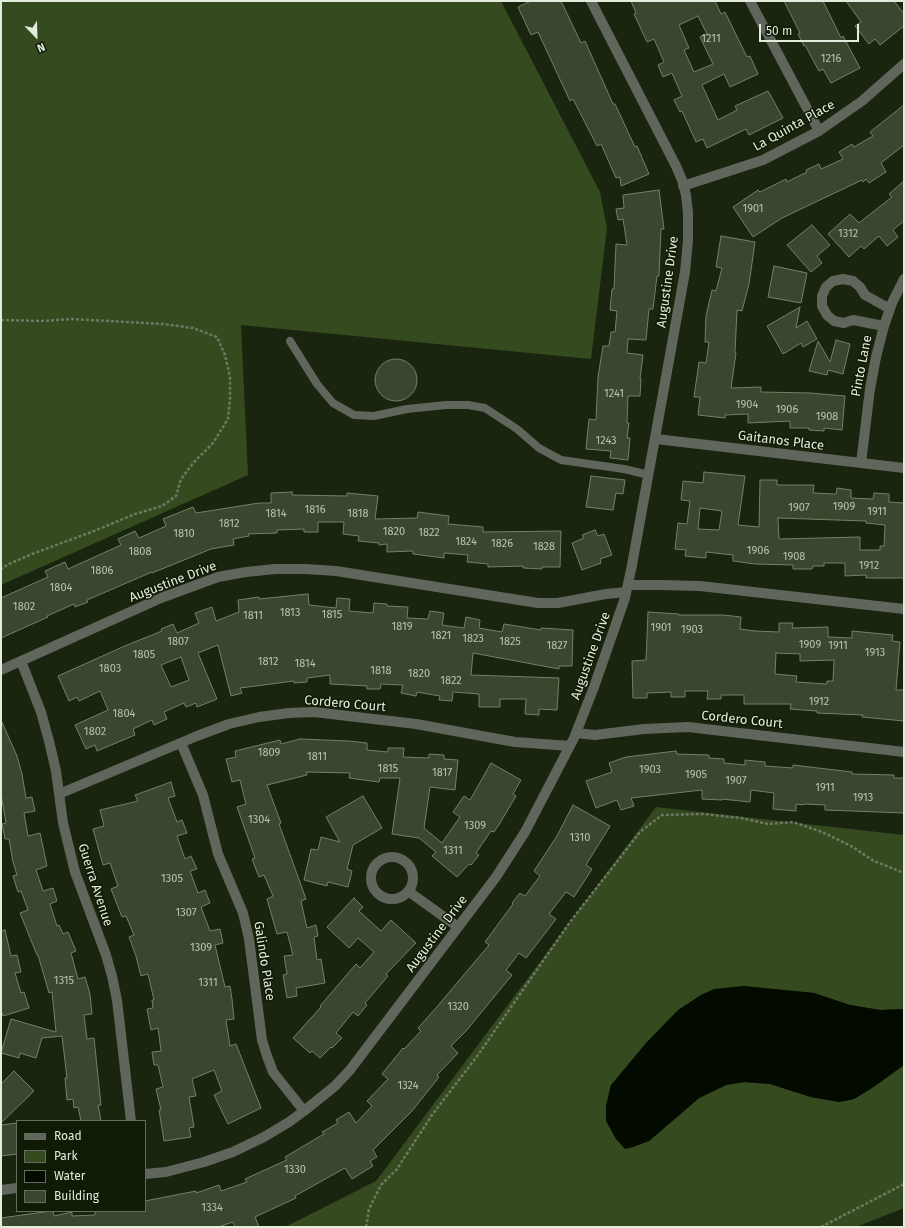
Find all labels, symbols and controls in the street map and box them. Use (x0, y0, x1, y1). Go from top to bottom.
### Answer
north arrow (16, 16, 56, 56)
scale bar (761, 16, 861, 42)
text: 50 m (766, 24, 792, 38)
house number: 1211 (701, 32, 721, 46)
text: N (35, 40, 47, 55)
house number: 1216 (821, 52, 841, 66)
street label: La Quinta Place (750, 97, 838, 155)
house number: 1901 (742, 202, 764, 216)
house number: 1312 (838, 227, 858, 241)
street label: Augustine Drive (654, 235, 682, 329)
street label: Pinto Lane (848, 334, 876, 398)
house number: 1241 (604, 387, 624, 401)
house number: 1904 (736, 398, 758, 412)
house number: 1906 (776, 403, 798, 417)
house number: 1908 (816, 410, 838, 424)
street label: Gaitanos Place (737, 428, 825, 454)
house number: 1243 (595, 434, 617, 448)
house number: 1909 (833, 500, 855, 514)
house number: 1907 (788, 501, 810, 515)
house number: 1816 (304, 503, 326, 517)
house number: 1911 (867, 505, 887, 519)
house number: 1814 (265, 507, 287, 521)
house number: 1818 (347, 507, 369, 521)
house number: 1812 (219, 517, 239, 531)
house number: 1820 (383, 525, 405, 539)
house number: 1822 (418, 526, 440, 540)
house number: 1810 (173, 527, 195, 541)
house number: 1824 (455, 535, 477, 549)
house number: 1826 (491, 537, 513, 551)
house number: 1828 (533, 540, 555, 554)
house number: 1906 (747, 544, 769, 558)
house number: 1808 (128, 545, 152, 559)
house number: 1908 (783, 550, 805, 564)
street label: Augustine Drive (127, 558, 219, 606)
house number: 1912 (859, 559, 879, 573)
house number: 1806 (91, 564, 113, 578)
house number: 1804 (50, 581, 72, 595)
house number: 1802 (13, 600, 35, 614)
house number: 1813 (280, 606, 300, 620)
house number: 1815 (322, 608, 342, 622)
house number: 1811 (243, 609, 263, 623)
street label: Augustine Drive (568, 610, 614, 702)
house number: 1819 (391, 620, 413, 634)
house number: 1901 (650, 621, 672, 635)
house number: 1903 (681, 623, 703, 637)
house number: 1821 (431, 629, 451, 643)
house number: 1823 (462, 632, 484, 646)
house number: 1807 (167, 635, 189, 649)
house number: 1825 (499, 635, 521, 649)
house number: 1909 (799, 638, 821, 652)
house number: 1827 (547, 639, 567, 653)
house number: 1911 (828, 639, 848, 653)
house number: 1913 (865, 646, 885, 660)
house number: 1805 (133, 648, 155, 662)
house number: 1812 (258, 655, 278, 669)
house number: 1814 (294, 657, 316, 671)
house number: 1803 (99, 662, 121, 676)
house number: 1818 (370, 664, 392, 678)
house number: 1820 (408, 667, 430, 681)
house number: 1822 (440, 674, 462, 688)
street label: Cordero Court (304, 693, 386, 715)
house number: 1912 (809, 695, 829, 709)
house number: 1804 (113, 707, 135, 721)
street label: Cordero Court (701, 708, 783, 732)
house number: 1802 (84, 725, 106, 739)
house number: 1809 (258, 746, 280, 760)
house number: 1811 (307, 750, 327, 764)
house number: 1815 (378, 762, 398, 776)
house number: 1903 (639, 763, 661, 777)
house number: 1817 (432, 766, 452, 780)
house number: 1905 (685, 768, 707, 782)
house number: 1907 (725, 774, 747, 788)
house number: 1911 (815, 781, 835, 795)
house number: 1913 (853, 791, 873, 805)
house number: 1304 (248, 813, 270, 827)
house number: 1309 (464, 819, 486, 833)
house number: 1310 (570, 831, 590, 845)
street label: Guerra Avenue (74, 842, 116, 928)
house number: 1311 (443, 844, 463, 858)
house number: 1305 (161, 872, 183, 886)
street label: Augustine Drive (403, 892, 471, 976)
house number: 1307 (175, 906, 197, 920)
street label: Galindo Place (250, 920, 278, 1002)
house number: 1309 (190, 941, 212, 955)
house number: 1315 (54, 974, 74, 988)
house number: 1311 (198, 976, 218, 990)
house number: 1320 (447, 1000, 469, 1014)
house number: 1324 (397, 1079, 419, 1093)
legend (16, 1120, 146, 1212)
text: Road (54, 1129, 82, 1143)
text: Park (54, 1149, 78, 1163)
house number: 1330 (284, 1163, 306, 1177)
text: Water (54, 1169, 85, 1183)
text: Building (54, 1189, 99, 1203)
house number: 1334 (201, 1201, 223, 1215)

